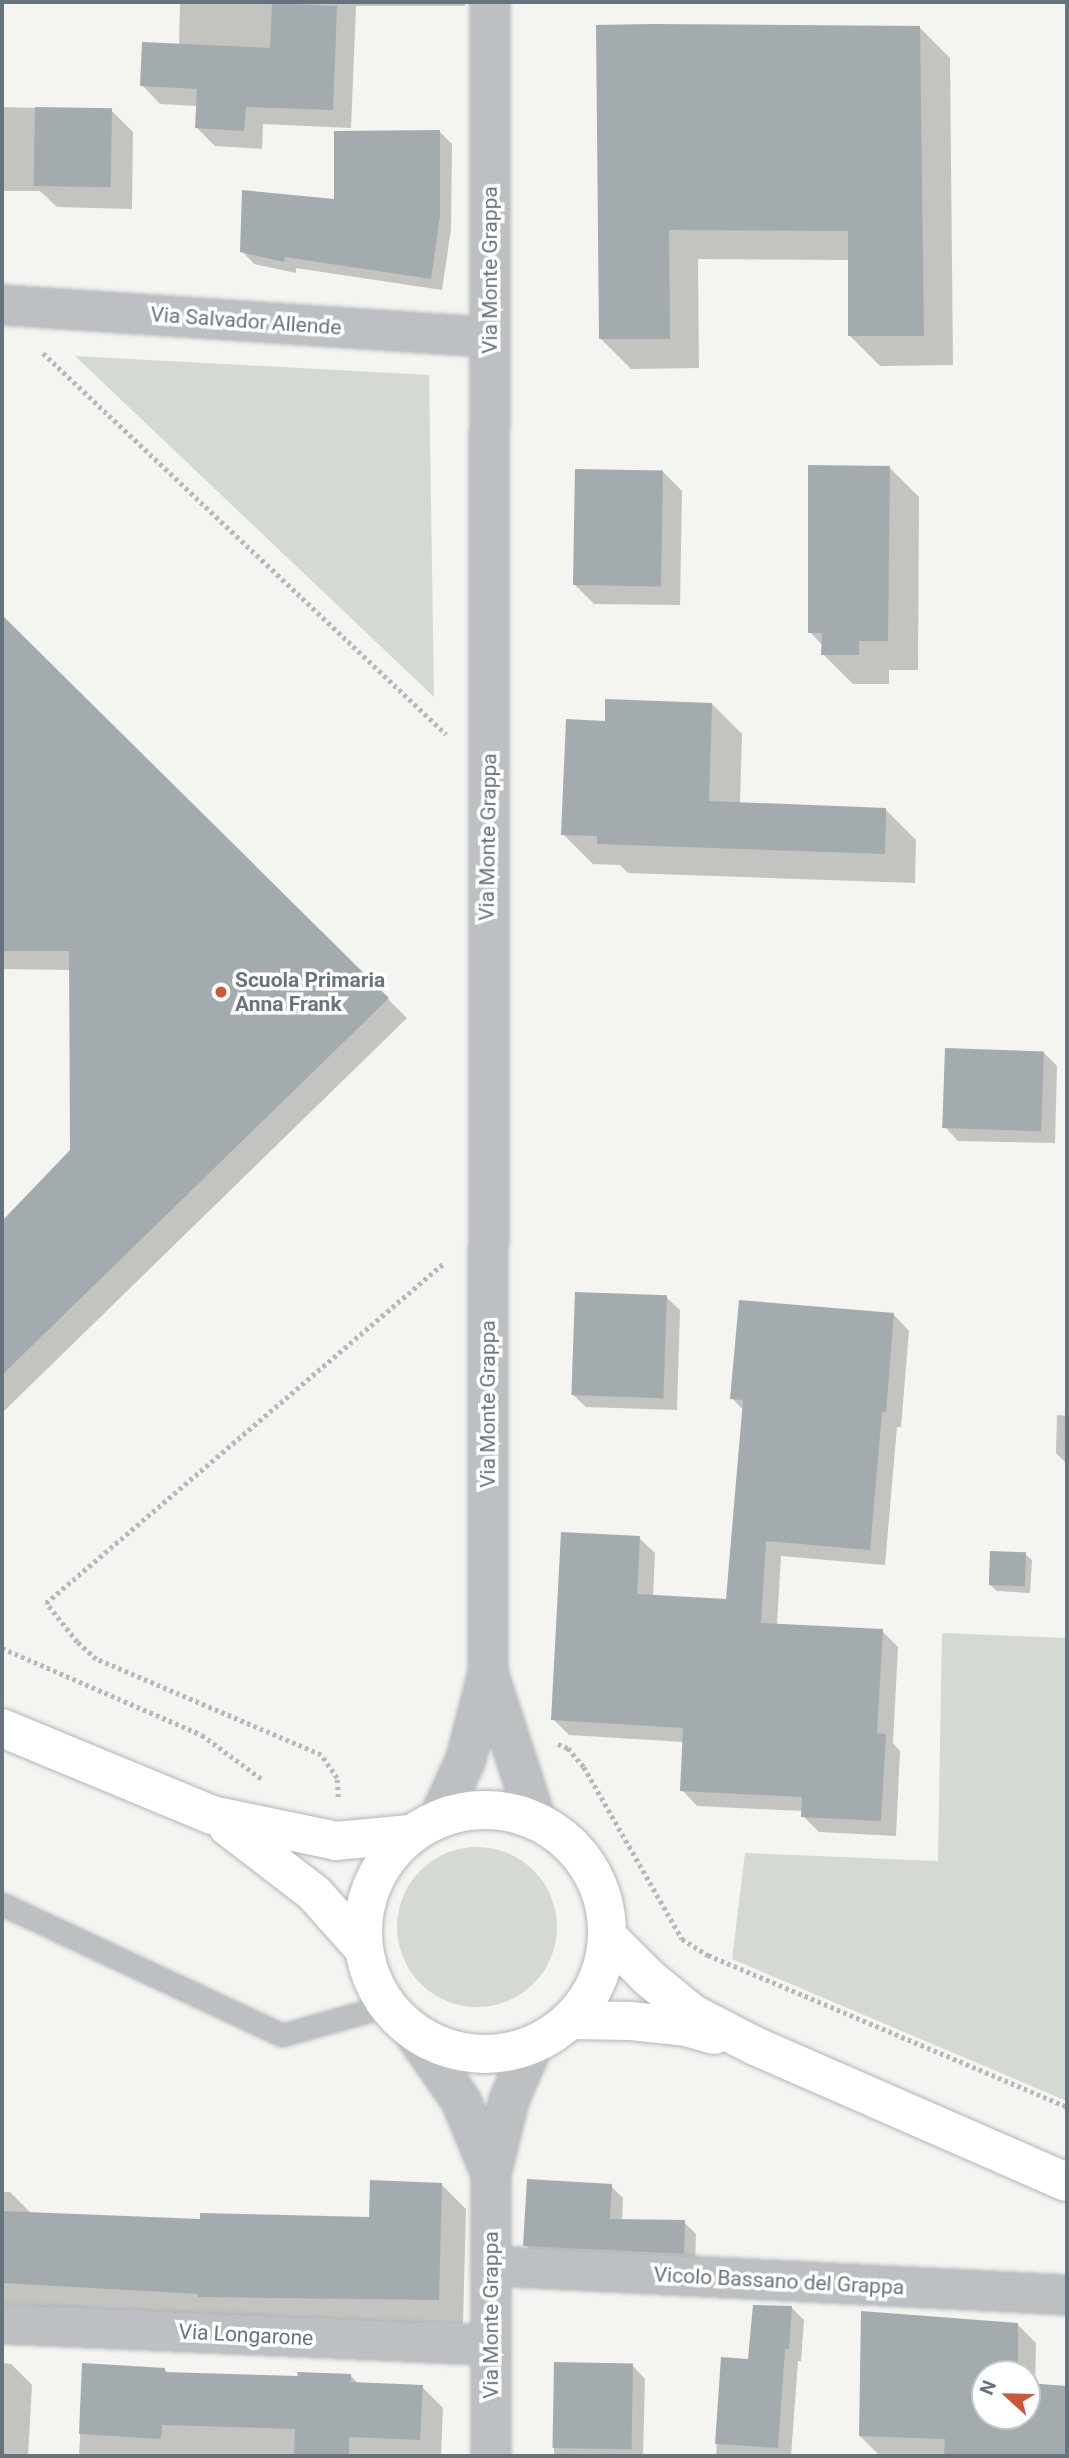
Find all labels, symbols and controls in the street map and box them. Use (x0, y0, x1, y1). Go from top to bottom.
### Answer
street label: Via Monte Grappa (477, 186, 503, 354)
street label: Via Salvador Allende (150, 302, 342, 340)
street label: Via Monte Grappa (474, 753, 502, 921)
place label: Scuola Primaria Anna Frank (235, 967, 385, 1017)
marker: Scuola Primaria Anna Frank (213, 984, 229, 1000)
street label: Via Monte Grappa (475, 1320, 501, 1488)
street label: Via Monte Grappa (478, 2231, 504, 2399)
street label: Vicolo Bassano del Grappa (653, 2262, 905, 2300)
street label: Via Longarone (178, 2319, 314, 2351)
north arrow (971, 2360, 1041, 2430)
text: N (975, 2377, 1001, 2398)

